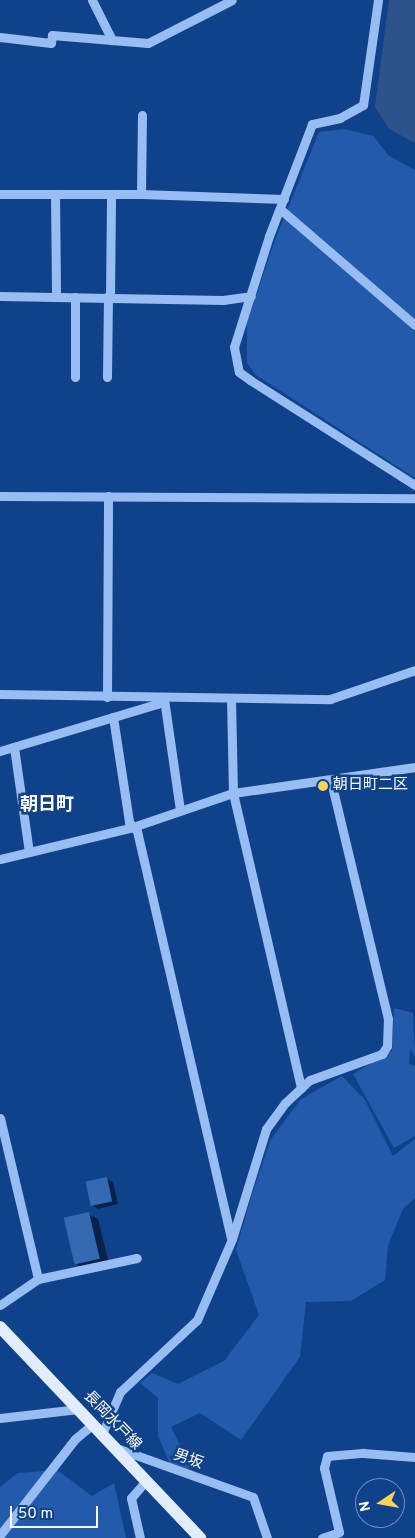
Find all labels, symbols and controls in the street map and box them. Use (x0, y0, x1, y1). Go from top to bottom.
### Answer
place label: 朝日町二区 (333, 777, 408, 795)
marker: 朝日町二区 (317, 780, 329, 792)
district label: 朝日町 (20, 795, 74, 817)
street label: 長岡水戸線 (79, 1388, 145, 1454)
street label: 男坂 (171, 1447, 205, 1473)
north arrow (355, 1478, 405, 1528)
scale bar (12, 1496, 100, 1528)
text: N (356, 1499, 375, 1513)
text: 50 m (18, 1505, 53, 1524)

